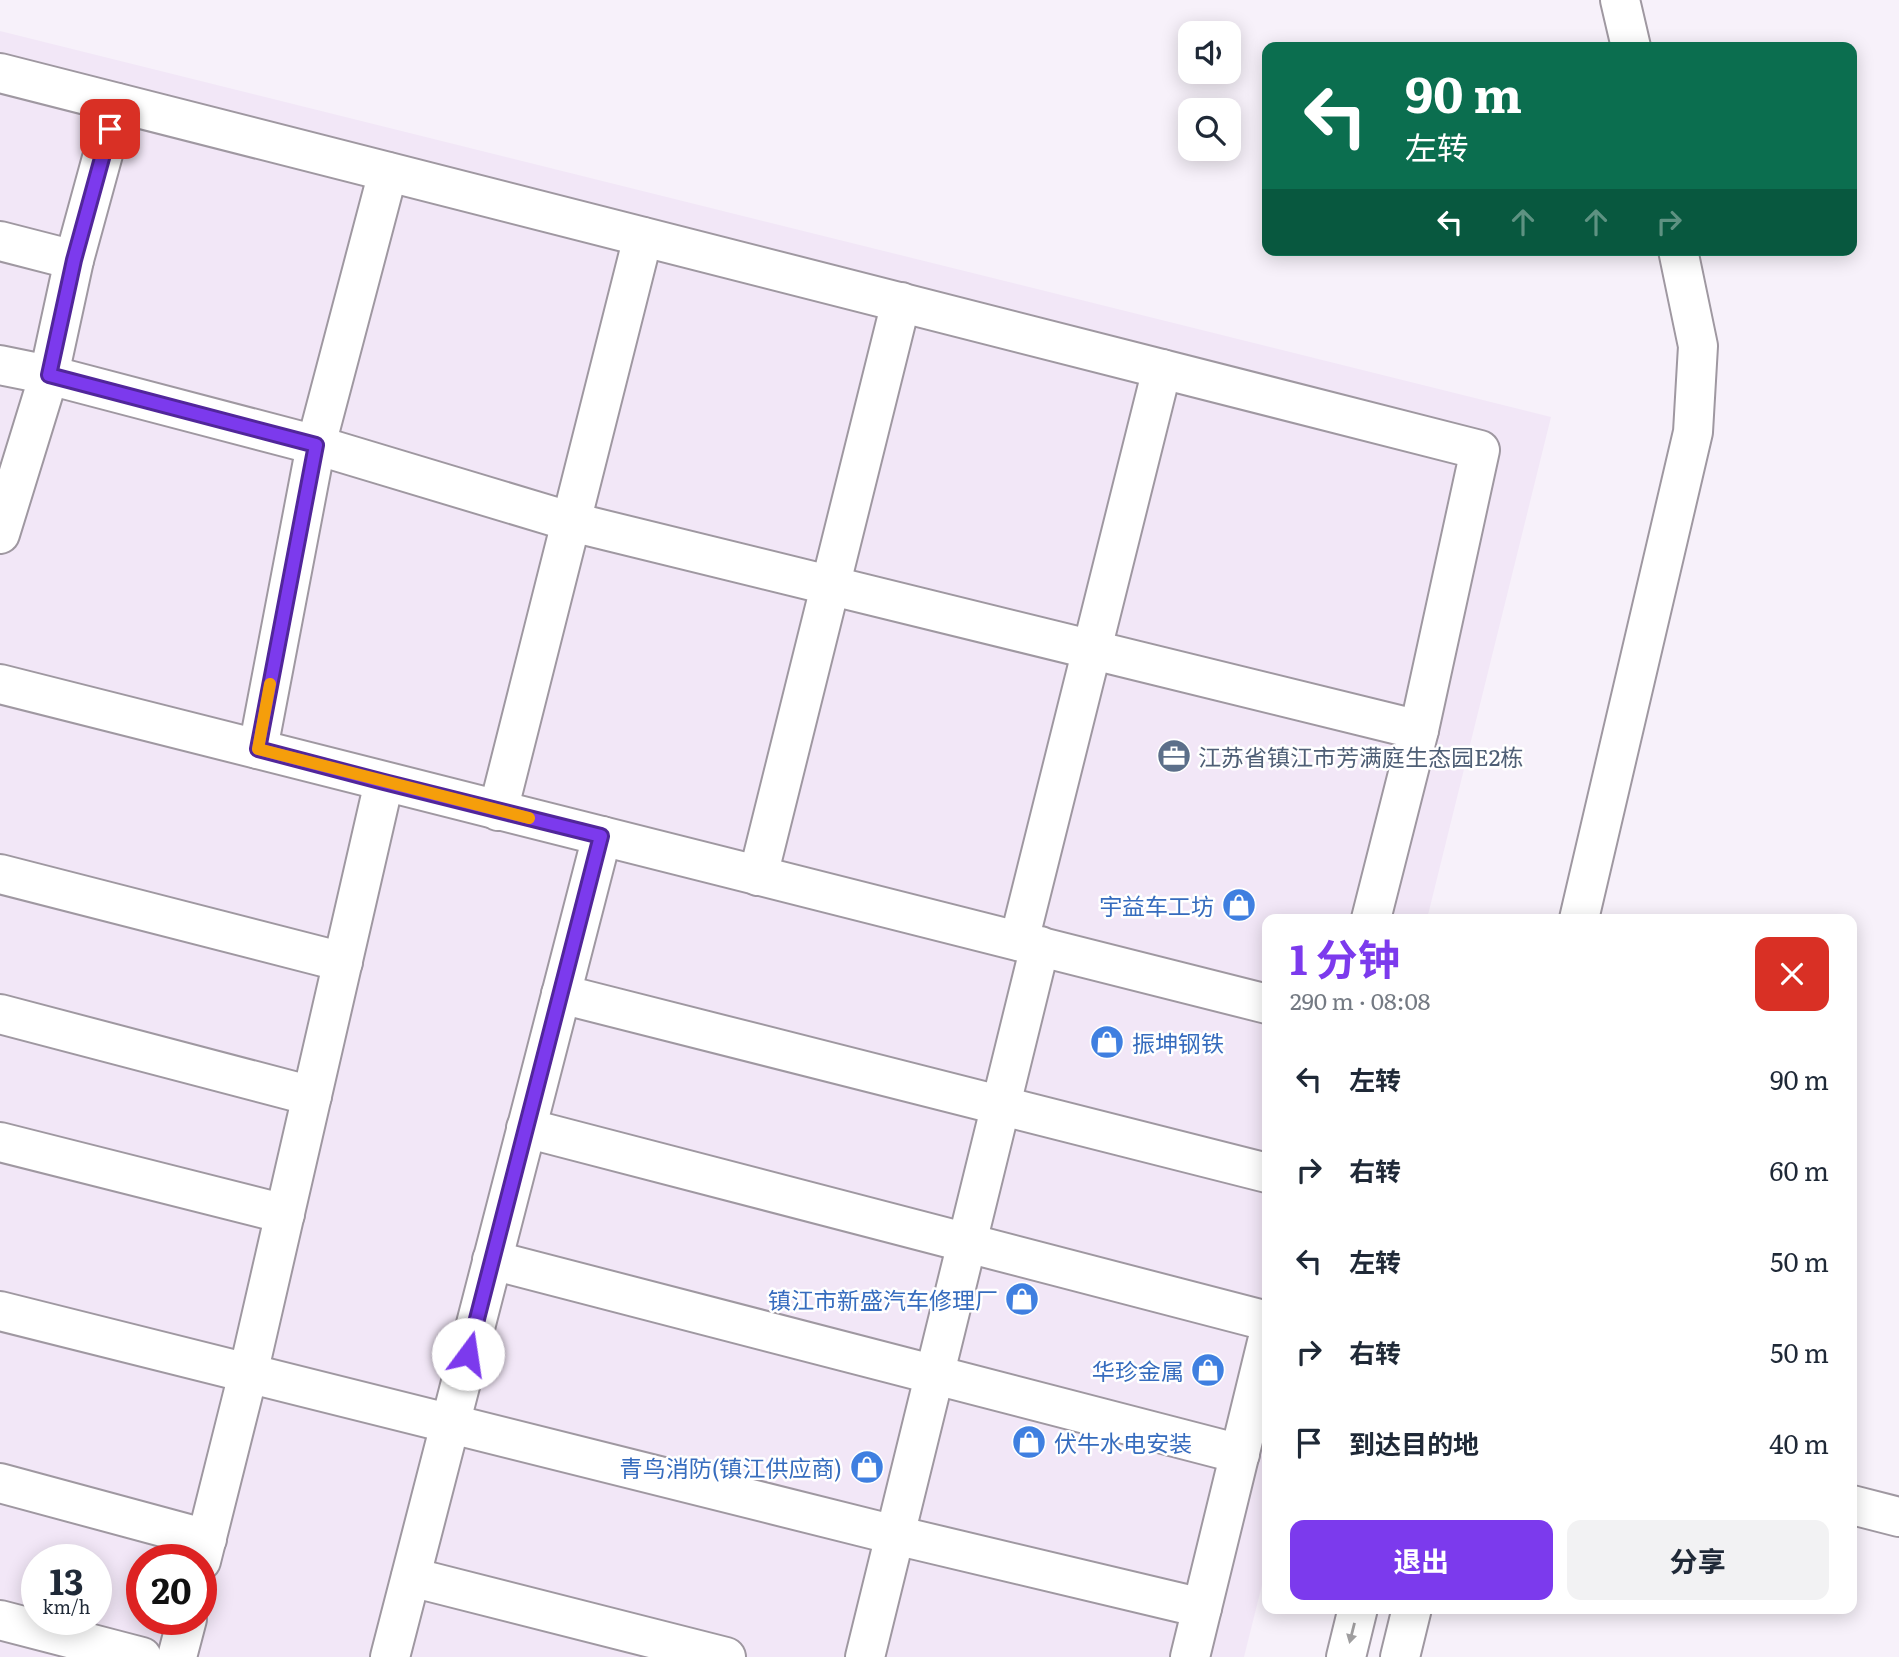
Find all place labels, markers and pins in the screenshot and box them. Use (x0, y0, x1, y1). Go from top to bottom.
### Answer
pin (80, 99, 140, 159)
office icon: 江苏省镇江市芳满庭生态园E2栋 (1155, 737, 1193, 775)
place label: 江苏省镇江市芳满庭生态园E2栋 (1198, 739, 1523, 773)
shop icon: 宇益车工坊 (1220, 886, 1258, 924)
place label: 宇益车工坊 (1099, 888, 1214, 922)
shop icon: 振坤钢铁 (1088, 1023, 1126, 1061)
place label: 振坤钢铁 (1132, 1025, 1224, 1059)
shop icon: 镇江市新盛汽车修理厂 (1003, 1280, 1041, 1318)
place label: 镇江市新盛汽车修理厂 (768, 1282, 998, 1316)
shop icon: 华珍金属 (1189, 1351, 1227, 1389)
place label: 华珍金属 (1092, 1353, 1184, 1387)
shop icon: 伏牛水电安装 (1010, 1423, 1048, 1461)
place label: 伏牛水电安装 (1054, 1425, 1192, 1459)
shop icon: 青鸟消防(镇江供应商) (848, 1448, 886, 1486)
place label: 青鸟消防(镇江供应商) (620, 1450, 842, 1484)

